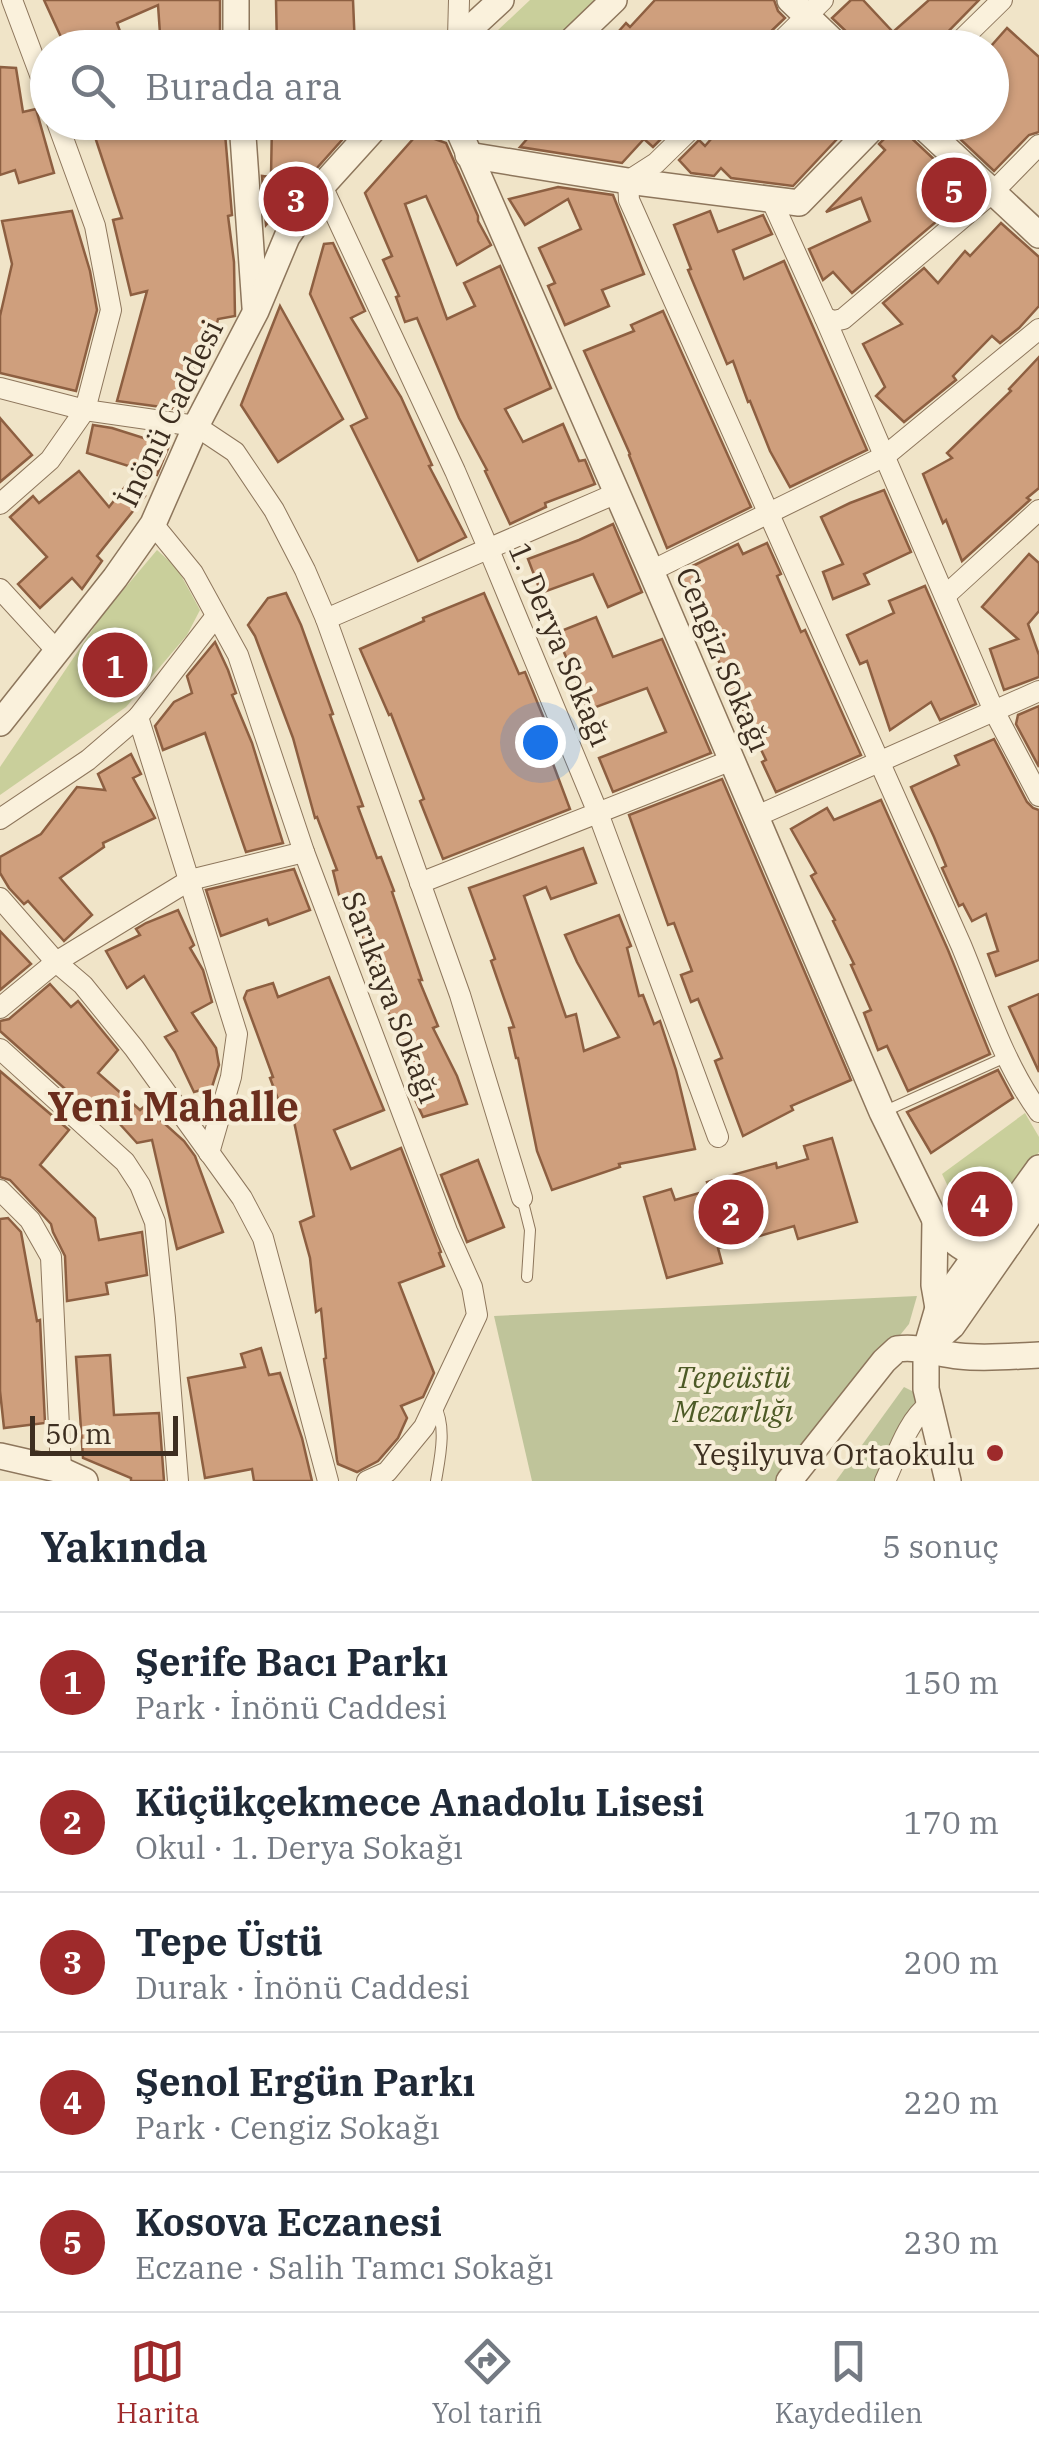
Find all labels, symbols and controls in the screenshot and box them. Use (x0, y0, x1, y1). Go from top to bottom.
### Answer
search box (30, 30, 1009, 140)
icon: search (65, 58, 120, 113)
text: Burada ara (145, 61, 342, 110)
pin: 5 (922, 152, 986, 228)
pin: 3 (264, 162, 328, 236)
street label: İnönü Caddesi (107, 313, 231, 513)
street label: 1. Derya Sokağı (501, 536, 621, 752)
street label: Cengiz Sokağı (668, 561, 780, 757)
pin: 1 (82, 628, 148, 702)
your location (515, 717, 566, 768)
street label: Sarıkaya Sokağı (334, 886, 450, 1108)
district label: Yeni Mahalle (47, 1080, 299, 1132)
pin: 4 (948, 1166, 1012, 1242)
pin: 2 (698, 1174, 764, 1250)
park label: Tepeüstü Mezarlığı (672, 1357, 793, 1430)
scale bar (30, 1411, 178, 1456)
text: 50 m (45, 1415, 112, 1452)
place label: Yeşilyuva Ortaokulu (693, 1434, 975, 1473)
marker: Yeşilyuva Ortaokulu (984, 1442, 1006, 1464)
text: Yakında (40, 1519, 208, 1574)
text: 5 sonuç (882, 1525, 999, 1567)
text: Şerife Bacı Parkı (135, 1637, 448, 1686)
text: 1 (63, 1661, 82, 1703)
text: 150 m (903, 1661, 999, 1703)
text: Park · İnönü Caddesi (135, 1686, 447, 1728)
text: Küçükçekmece Anadolu Lisesi (135, 1777, 704, 1826)
text: 2 (63, 1801, 82, 1843)
text: 170 m (903, 1801, 999, 1843)
text: Okul · 1. Derya Sokağı (135, 1826, 463, 1868)
text: Tepe Üstü (135, 1917, 323, 1966)
text: 3 (63, 1941, 82, 1983)
text: 200 m (903, 1941, 999, 1983)
text: Durak · İnönü Caddesi (135, 1966, 470, 2008)
text: Şenol Ergün Parkı (135, 2057, 475, 2106)
text: 4 (63, 2081, 82, 2123)
text: 220 m (903, 2081, 999, 2123)
text: Park · Cengiz Sokağı (135, 2106, 440, 2148)
text: Kosova Eczanesi (135, 2197, 442, 2246)
text: 5 (63, 2221, 82, 2263)
text: 230 m (903, 2221, 999, 2263)
text: Eczane · Salih Tamcı Sokağı (135, 2246, 554, 2288)
tab: Harita (116, 2334, 200, 2431)
tab: Yol tarifi (432, 2334, 542, 2431)
tab: Kaydedilen (774, 2334, 923, 2431)

